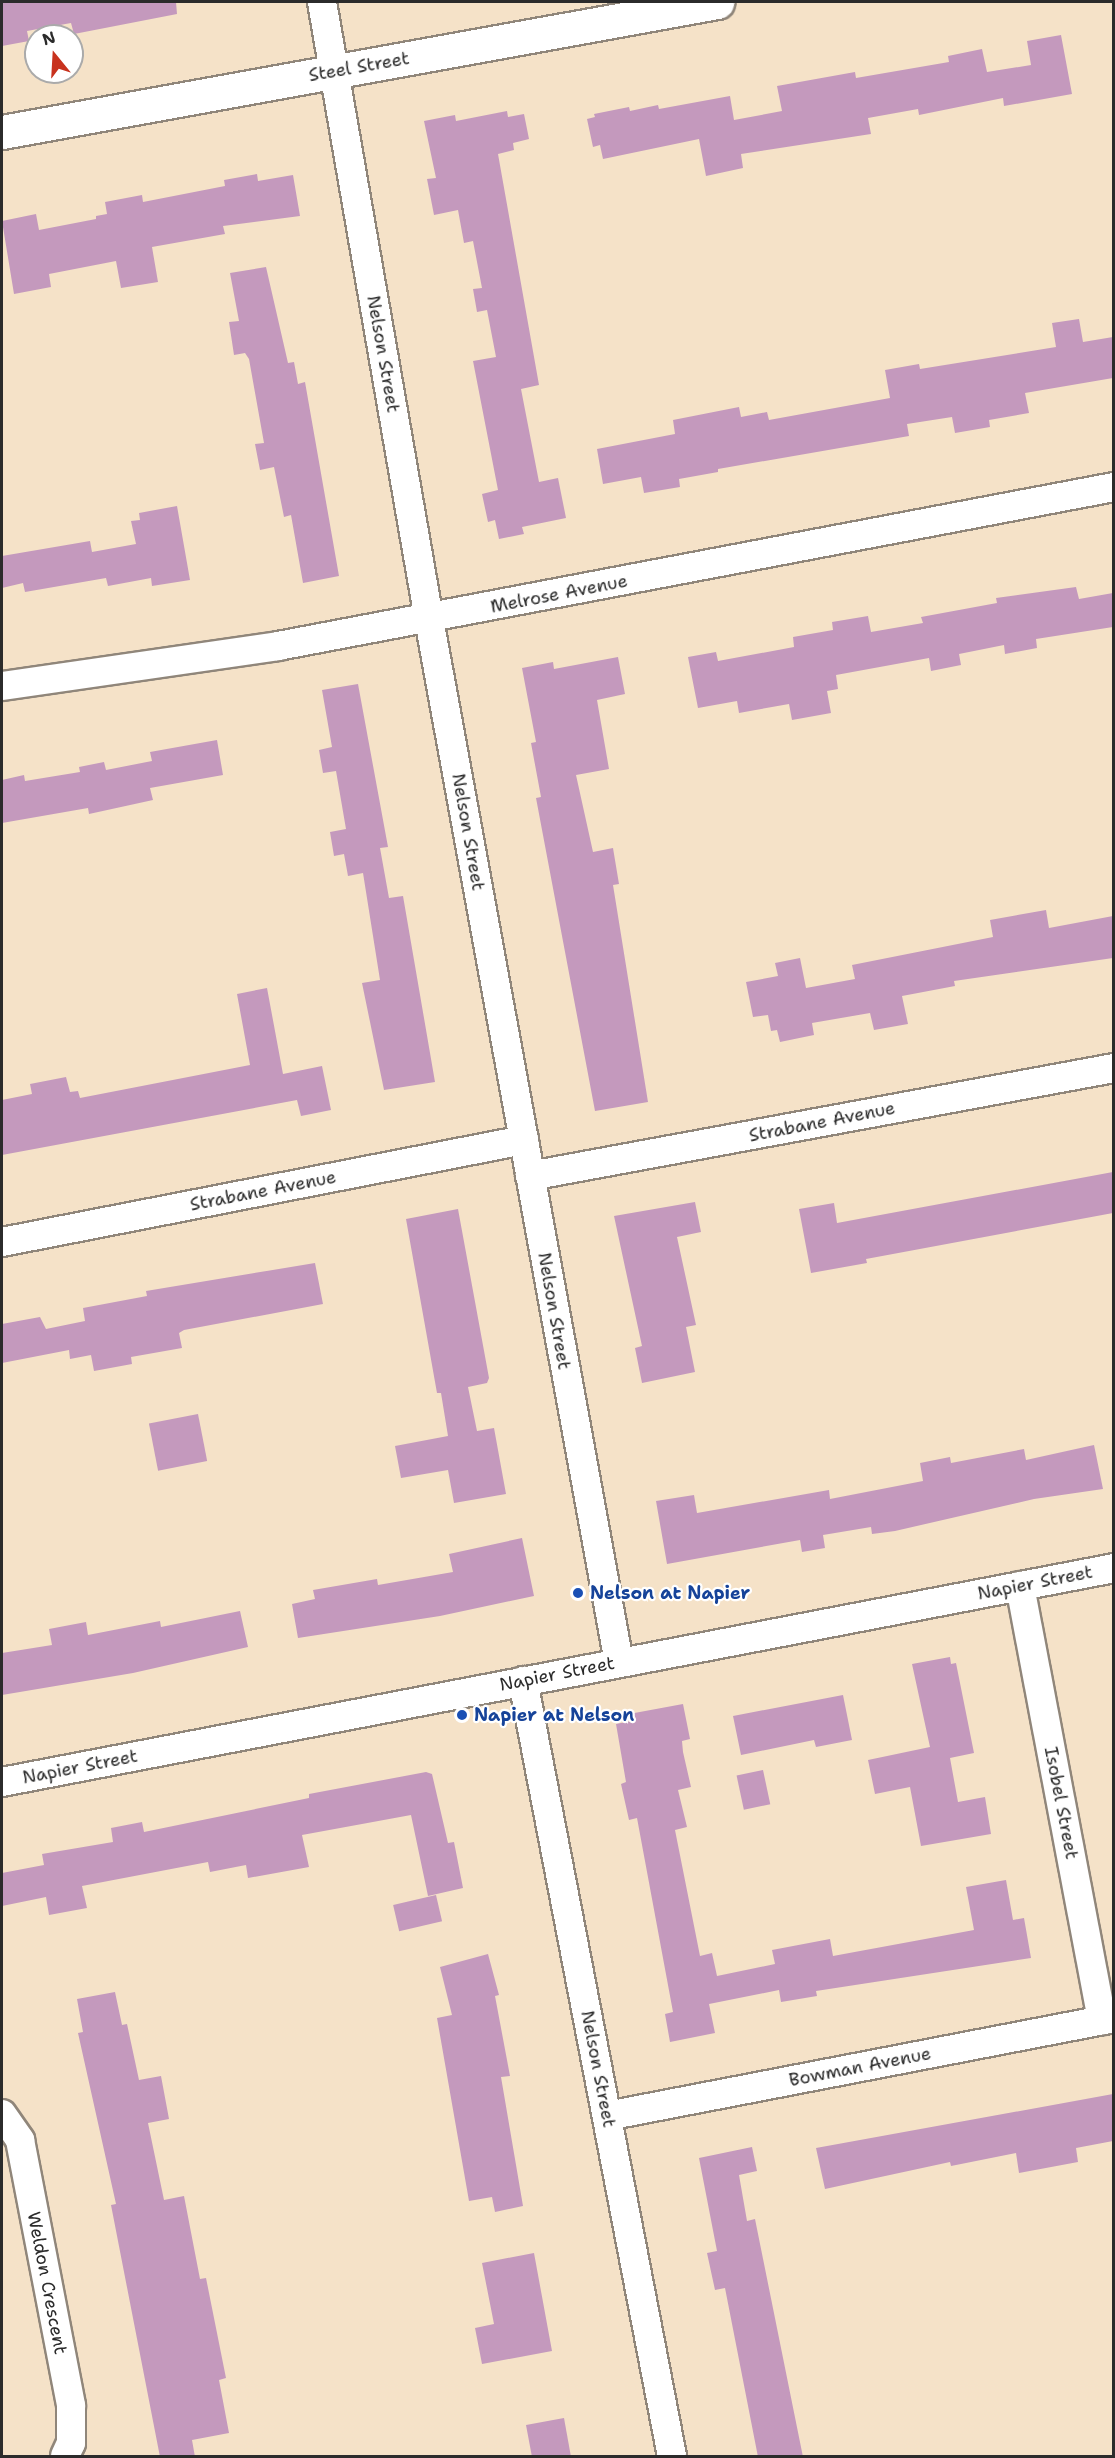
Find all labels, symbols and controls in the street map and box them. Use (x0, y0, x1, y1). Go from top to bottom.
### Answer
north arrow (24, 24, 84, 84)
text: N (40, 26, 58, 50)
street label: Steel Street (307, 48, 411, 86)
street label: Nelson Street (362, 294, 404, 414)
street label: Melrose Avenue (489, 570, 629, 618)
street label: Nelson Street (447, 772, 489, 892)
street label: Strabane Avenue (747, 1097, 897, 1147)
street label: Strabane Avenue (188, 1166, 338, 1216)
street label: Nelson Street (533, 1251, 575, 1371)
street label: Napier Street (976, 1561, 1094, 1605)
place label: Nelson at Napier (590, 1582, 750, 1604)
marker: Nelson at Napier (571, 1586, 585, 1600)
street label: Napier Street (498, 1652, 616, 1696)
place label: Napier at Nelson (474, 1704, 634, 1726)
marker: Napier at Nelson (455, 1708, 469, 1722)
street label: Napier Street (21, 1745, 139, 1789)
street label: Isobel Street (1040, 1745, 1082, 1861)
street label: Nelson Street (576, 2009, 620, 2129)
street label: Bowman Avenue (787, 2043, 933, 2091)
street label: Weldon Crescent (23, 2210, 71, 2356)

